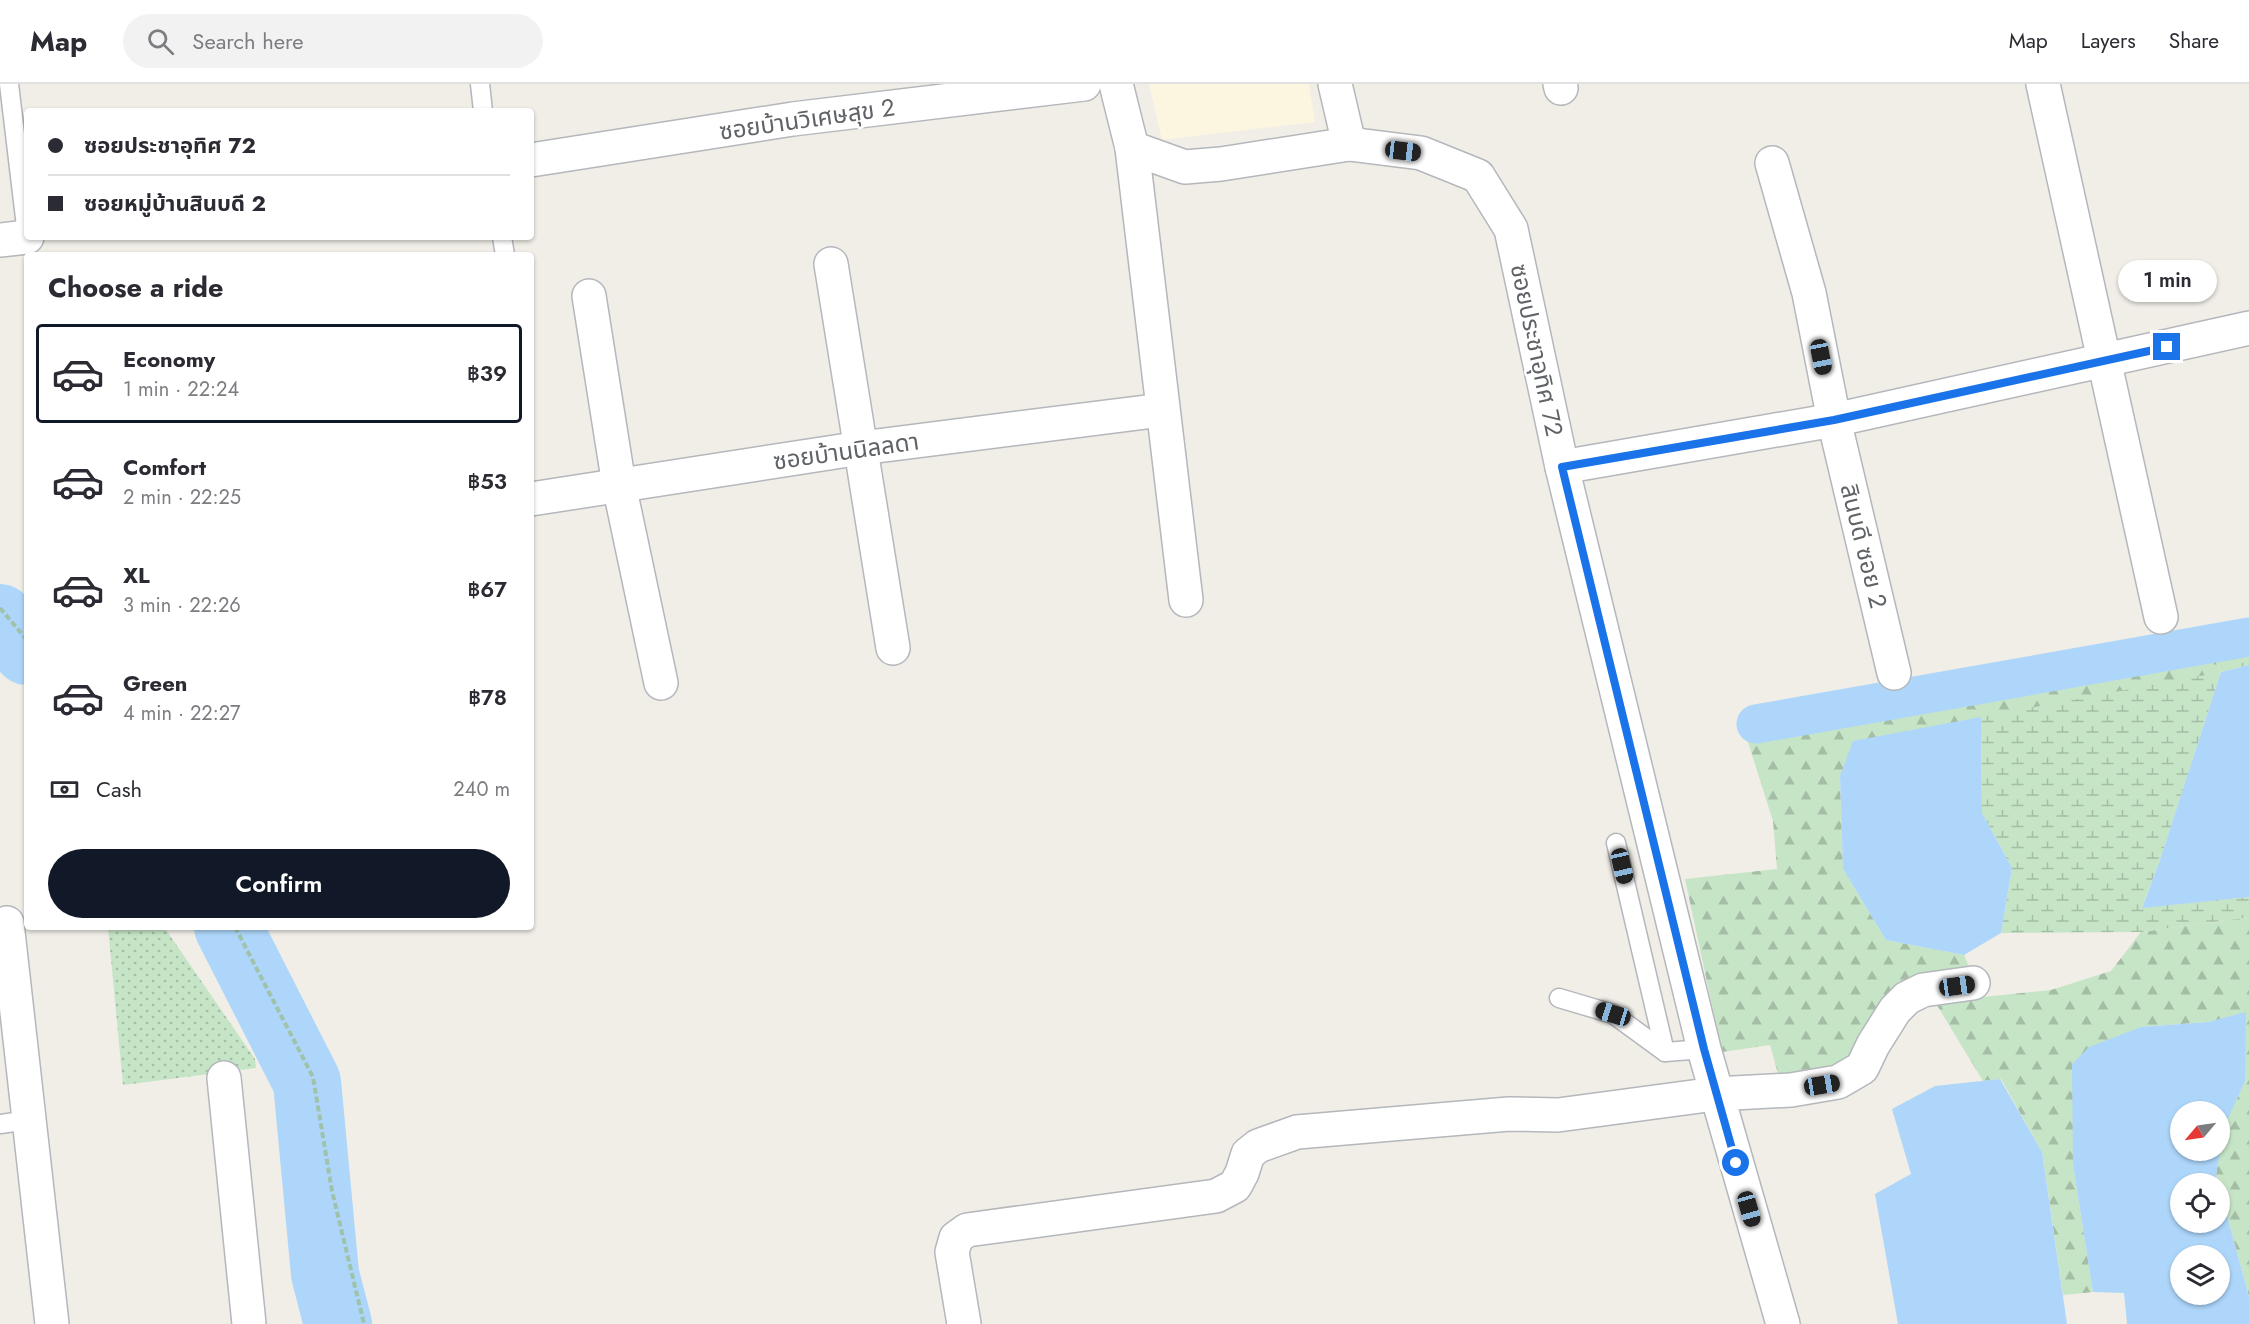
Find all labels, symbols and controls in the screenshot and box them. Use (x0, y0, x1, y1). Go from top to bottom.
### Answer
search box (123, 14, 543, 68)
text: Map (30, 21, 87, 62)
icon: search (144, 25, 177, 58)
text: Search here (192, 25, 304, 57)
text: Map (2009, 26, 2048, 56)
text: Layers (2081, 26, 2136, 56)
text: Share (2169, 26, 2219, 56)
street label: ซอยบ้านวิเศษสุข 2 (717, 89, 897, 149)
text: ซอยประชาอุทิศ 72 (84, 129, 256, 161)
car (1384, 140, 1422, 162)
text: ซอยหมู่บ้านสินบดี 2 (84, 187, 266, 219)
street label: ซอยประชาอุทิศ 72 (1502, 260, 1572, 440)
callout: 1 min (2118, 260, 2216, 302)
text: 1 min (2143, 266, 2192, 295)
text: Choose a ride (48, 268, 223, 307)
route end (2153, 333, 2180, 360)
car (1809, 338, 1833, 376)
text: Economy (123, 343, 215, 375)
icon: car (51, 347, 105, 401)
text: ฿39 (467, 357, 507, 389)
text: 1 min · 22:24 (123, 375, 239, 404)
street label: ซอยบ้านนิลลดา (771, 423, 921, 479)
text: Comfort (123, 451, 206, 483)
icon: car (51, 455, 105, 509)
text: ฿53 (467, 465, 507, 497)
street label: สินบดี ซอย 2 (1832, 480, 1896, 612)
text: 2 min · 22:25 (123, 483, 241, 512)
text: XL (123, 559, 150, 591)
icon: car (51, 563, 105, 617)
text: ฿67 (467, 573, 507, 605)
text: 3 min · 22:26 (123, 591, 241, 620)
text: Green (123, 667, 187, 699)
icon: car (51, 671, 105, 725)
text: ฿78 (468, 681, 507, 713)
text: 4 min · 22:27 (123, 699, 241, 728)
icon: cash (48, 773, 81, 806)
text: Cash (96, 773, 142, 805)
text: 240 m (453, 775, 510, 804)
car (1609, 846, 1635, 886)
button: Confirm (48, 849, 510, 918)
car (1938, 975, 1976, 997)
car (1593, 1000, 1633, 1028)
car (1803, 1073, 1841, 1097)
north arrow (2170, 1101, 2230, 1161)
map controls (2170, 1101, 2230, 1305)
route start (1722, 1149, 1749, 1176)
button: locate (2170, 1173, 2230, 1233)
car (1735, 1189, 1763, 1229)
button: layers (2170, 1245, 2230, 1305)

